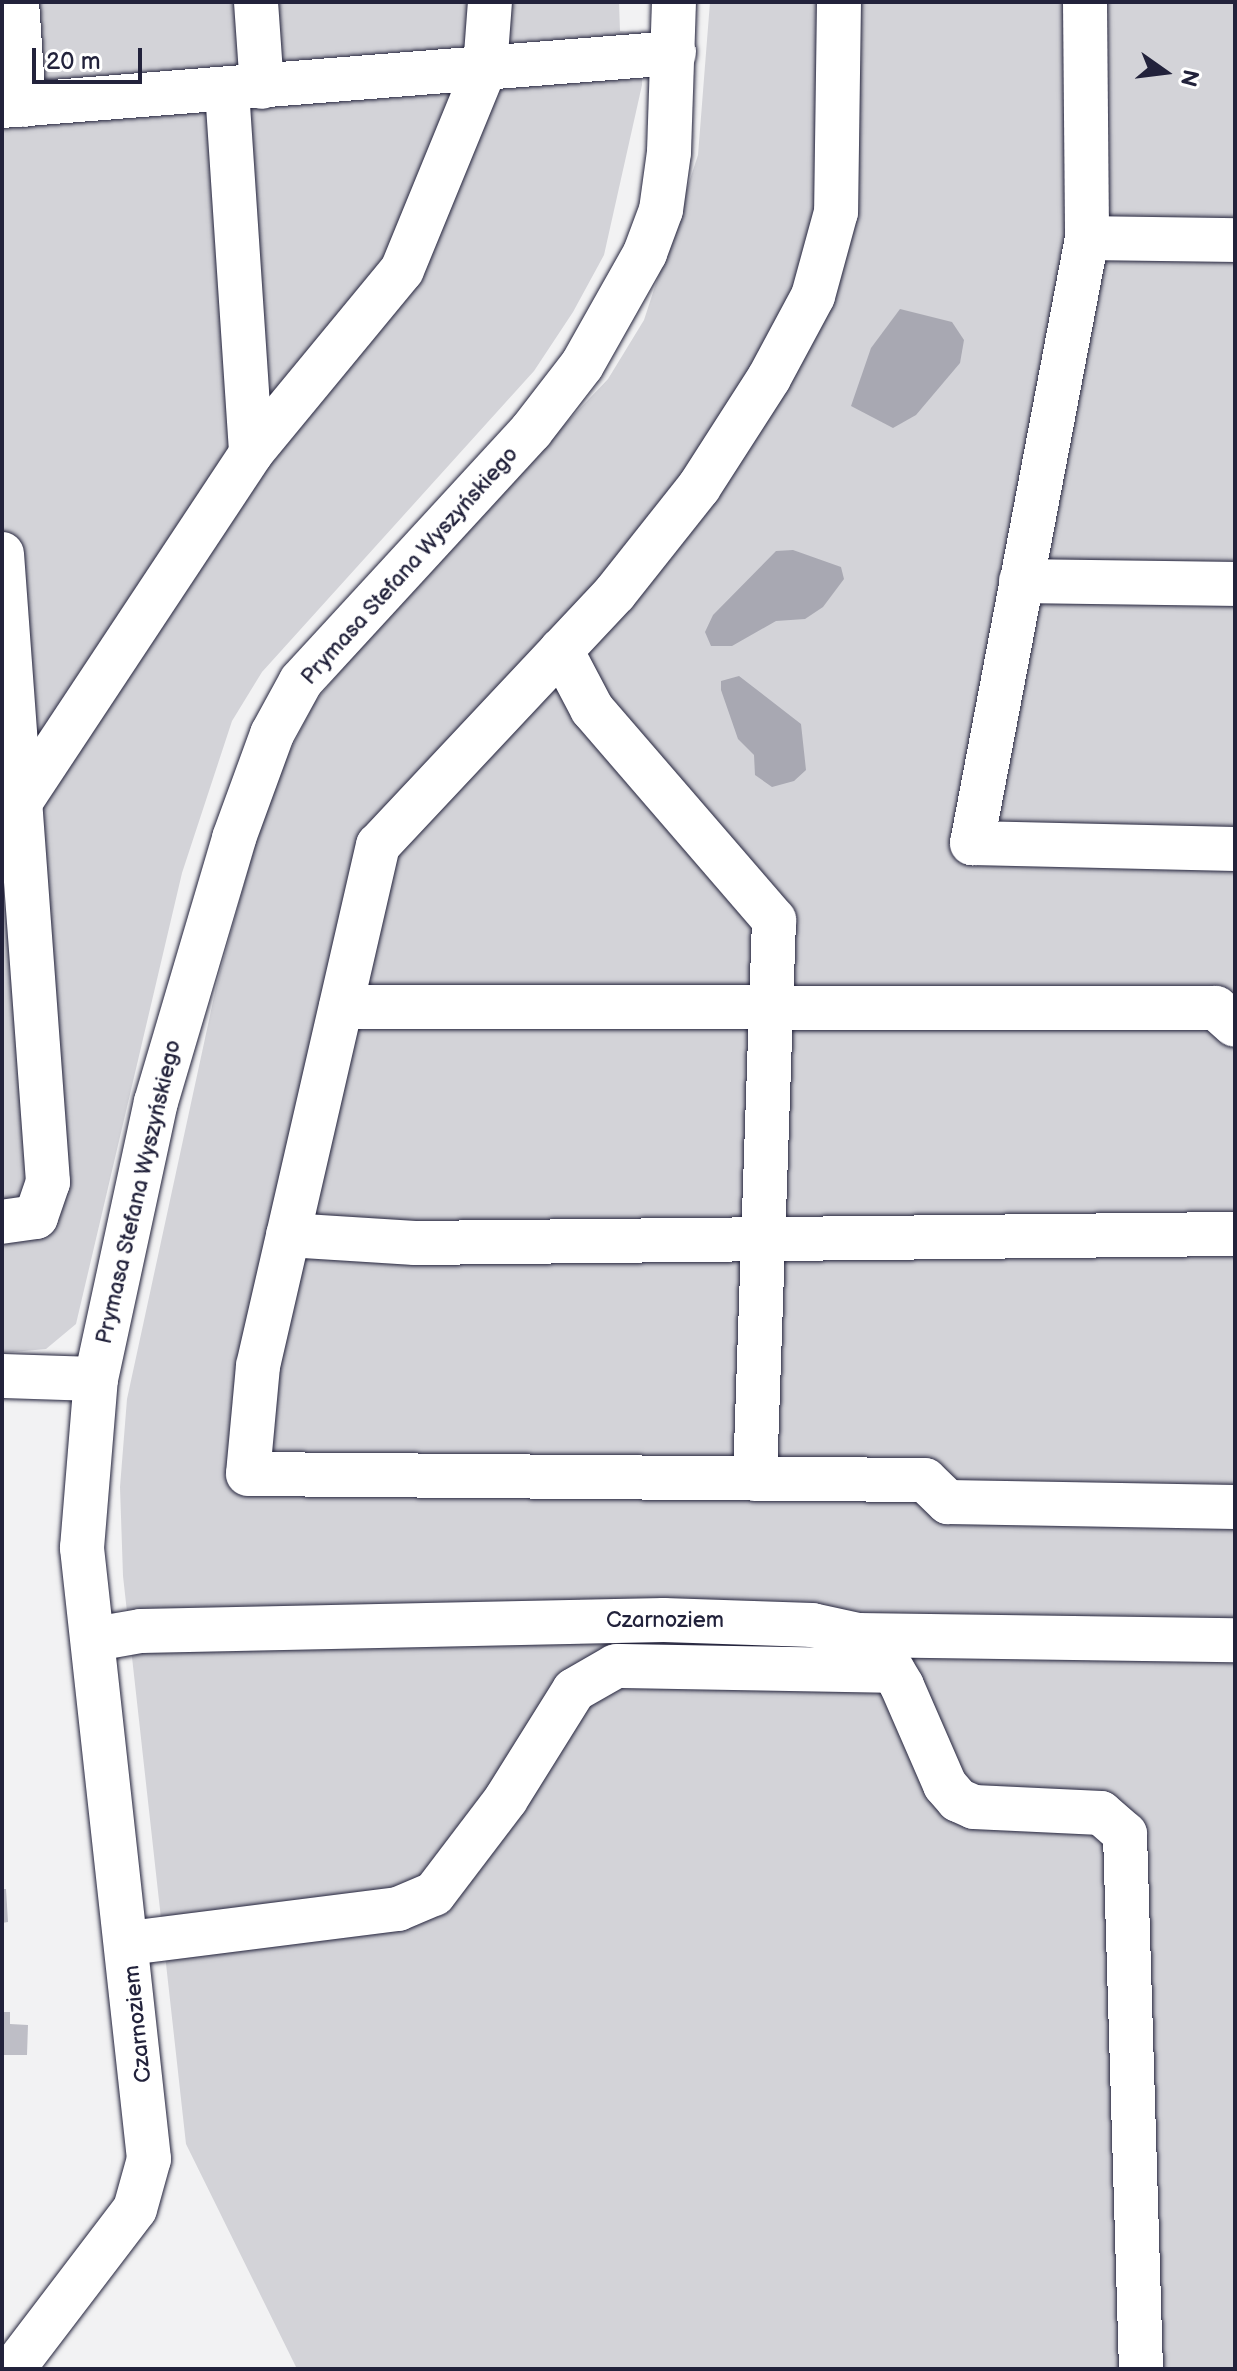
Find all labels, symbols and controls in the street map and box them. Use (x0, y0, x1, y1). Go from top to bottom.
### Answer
scale bar (36, 32, 146, 82)
north arrow (1125, 32, 1205, 112)
text: 20 m (46, 47, 101, 76)
text: N (1174, 67, 1204, 89)
street label: Prymasa Stefana Wyszyńskiego (296, 441, 524, 691)
street label: Prymasa Stefana Wyszyńskiego (91, 1037, 187, 1347)
street label: Czarnoziem (606, 1608, 724, 1634)
street label: Czarnoziem (119, 1964, 157, 2084)

